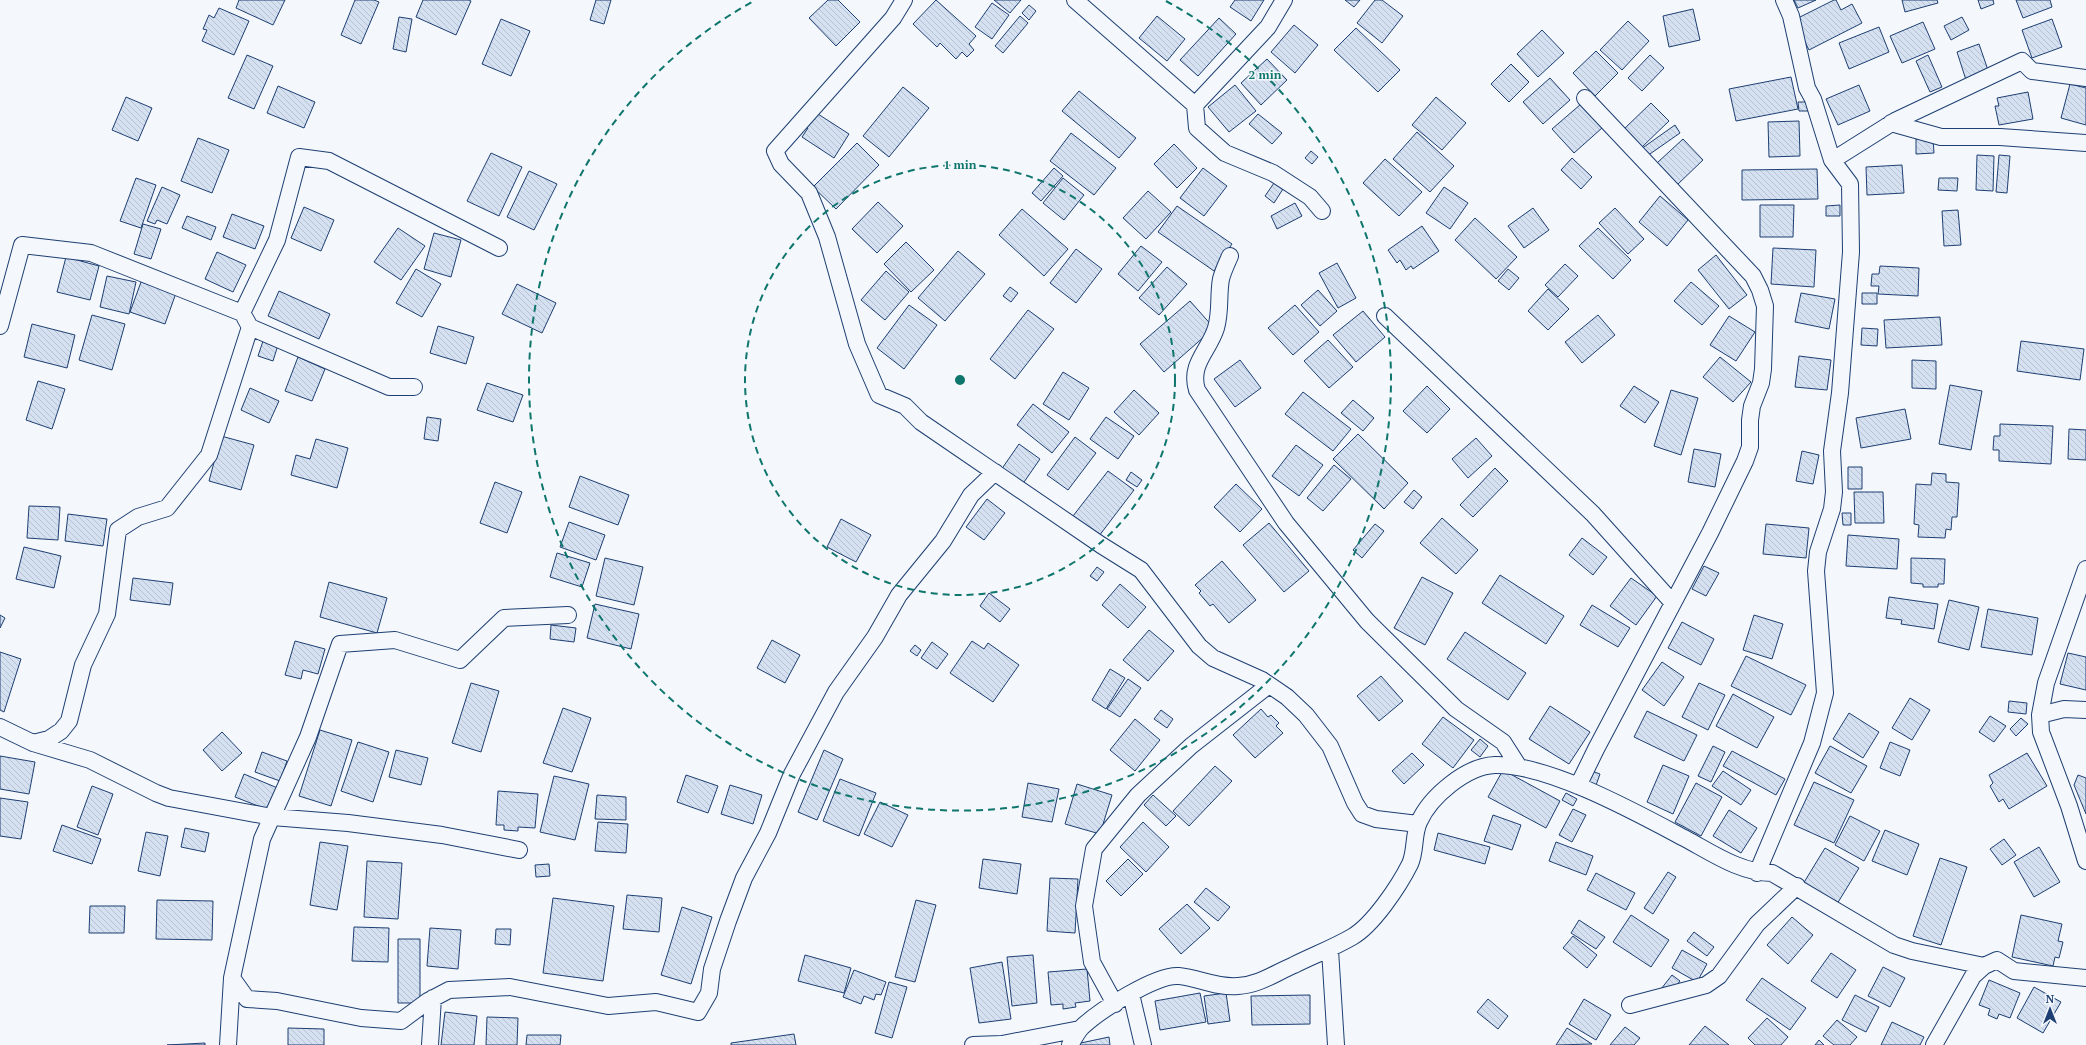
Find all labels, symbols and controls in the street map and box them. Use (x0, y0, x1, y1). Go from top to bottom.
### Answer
text: 2 min (1249, 67, 1282, 82)
text: 1 min (944, 157, 977, 172)
centre of rings (953, 373, 967, 387)
north arrow (2030, 989, 2070, 1029)
text: N (2046, 992, 2055, 1006)

